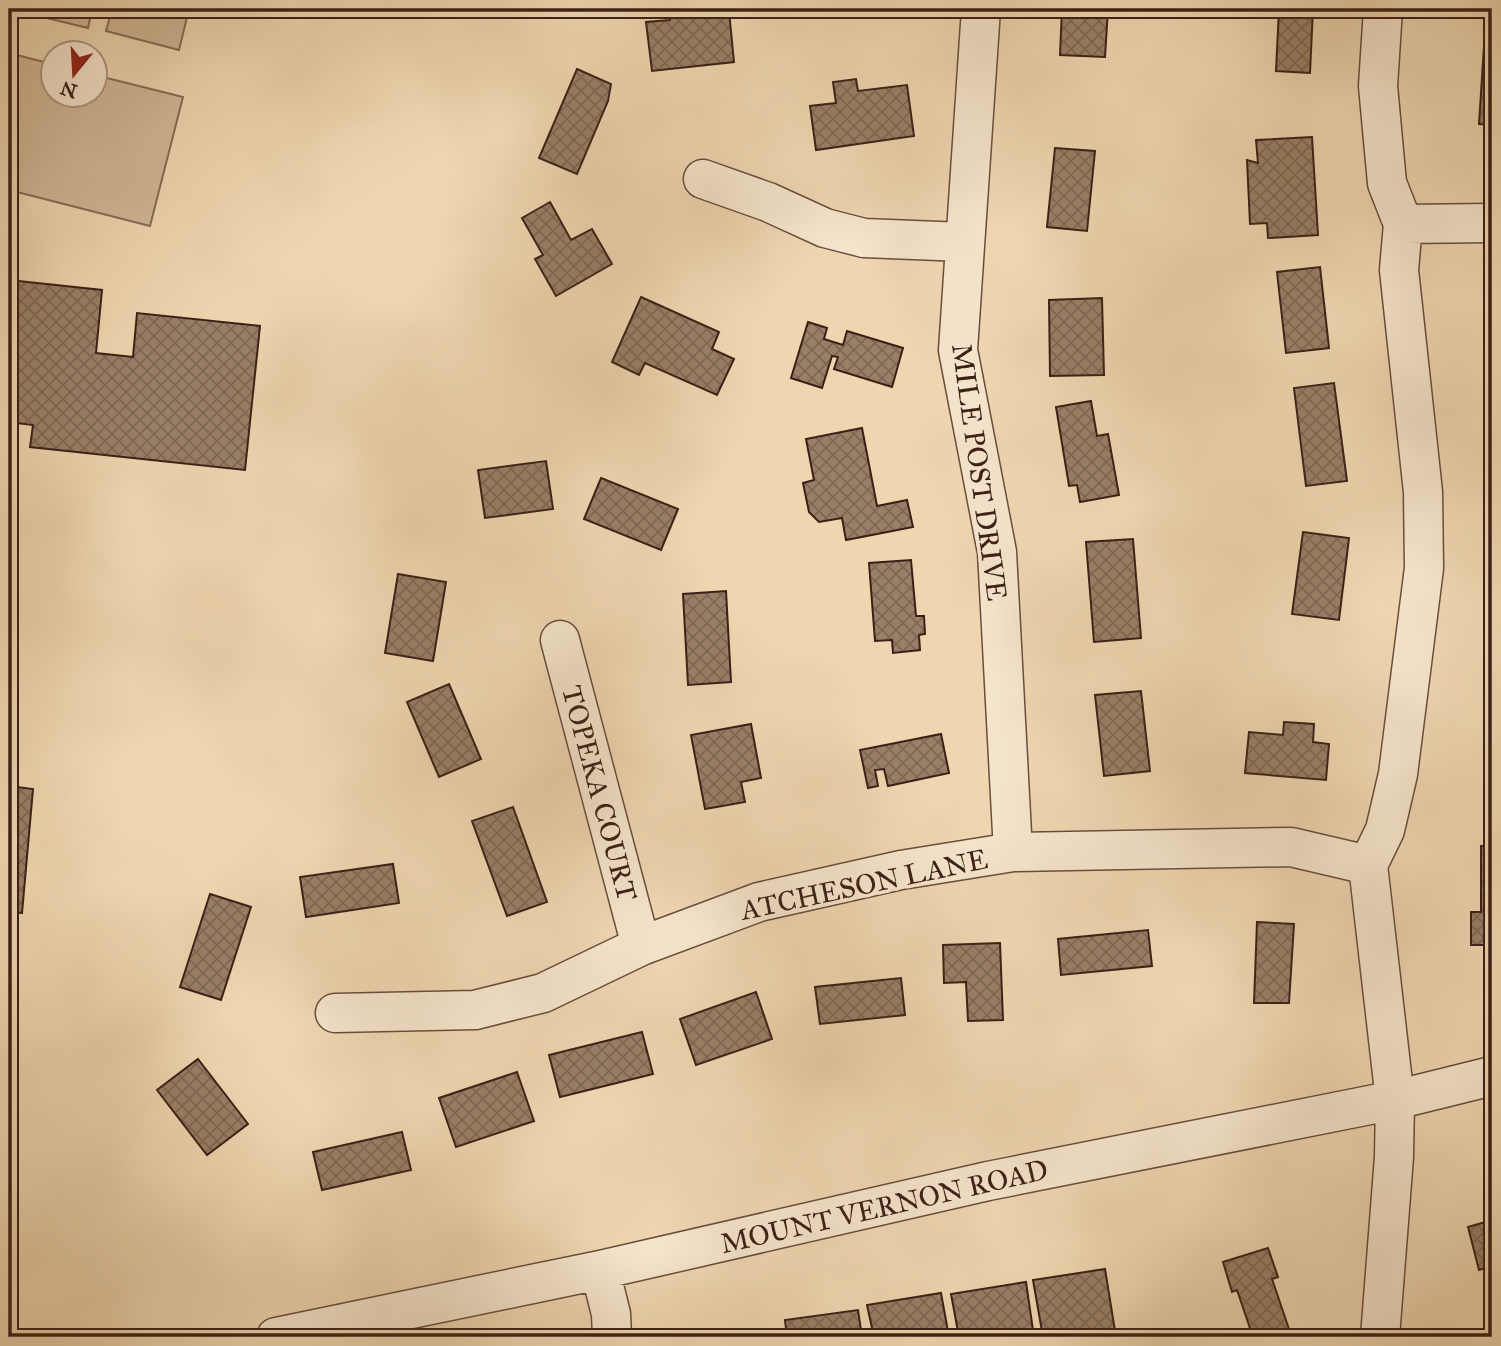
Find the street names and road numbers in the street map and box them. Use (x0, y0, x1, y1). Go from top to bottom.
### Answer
street label: MILE POST DRIVE (944, 341, 1015, 603)
street label: TOPEKA COURT (554, 681, 645, 905)
street label: ATCHESON LANE (736, 841, 991, 928)
street label: MOUNT VERNON ROAD (717, 1152, 1051, 1261)

